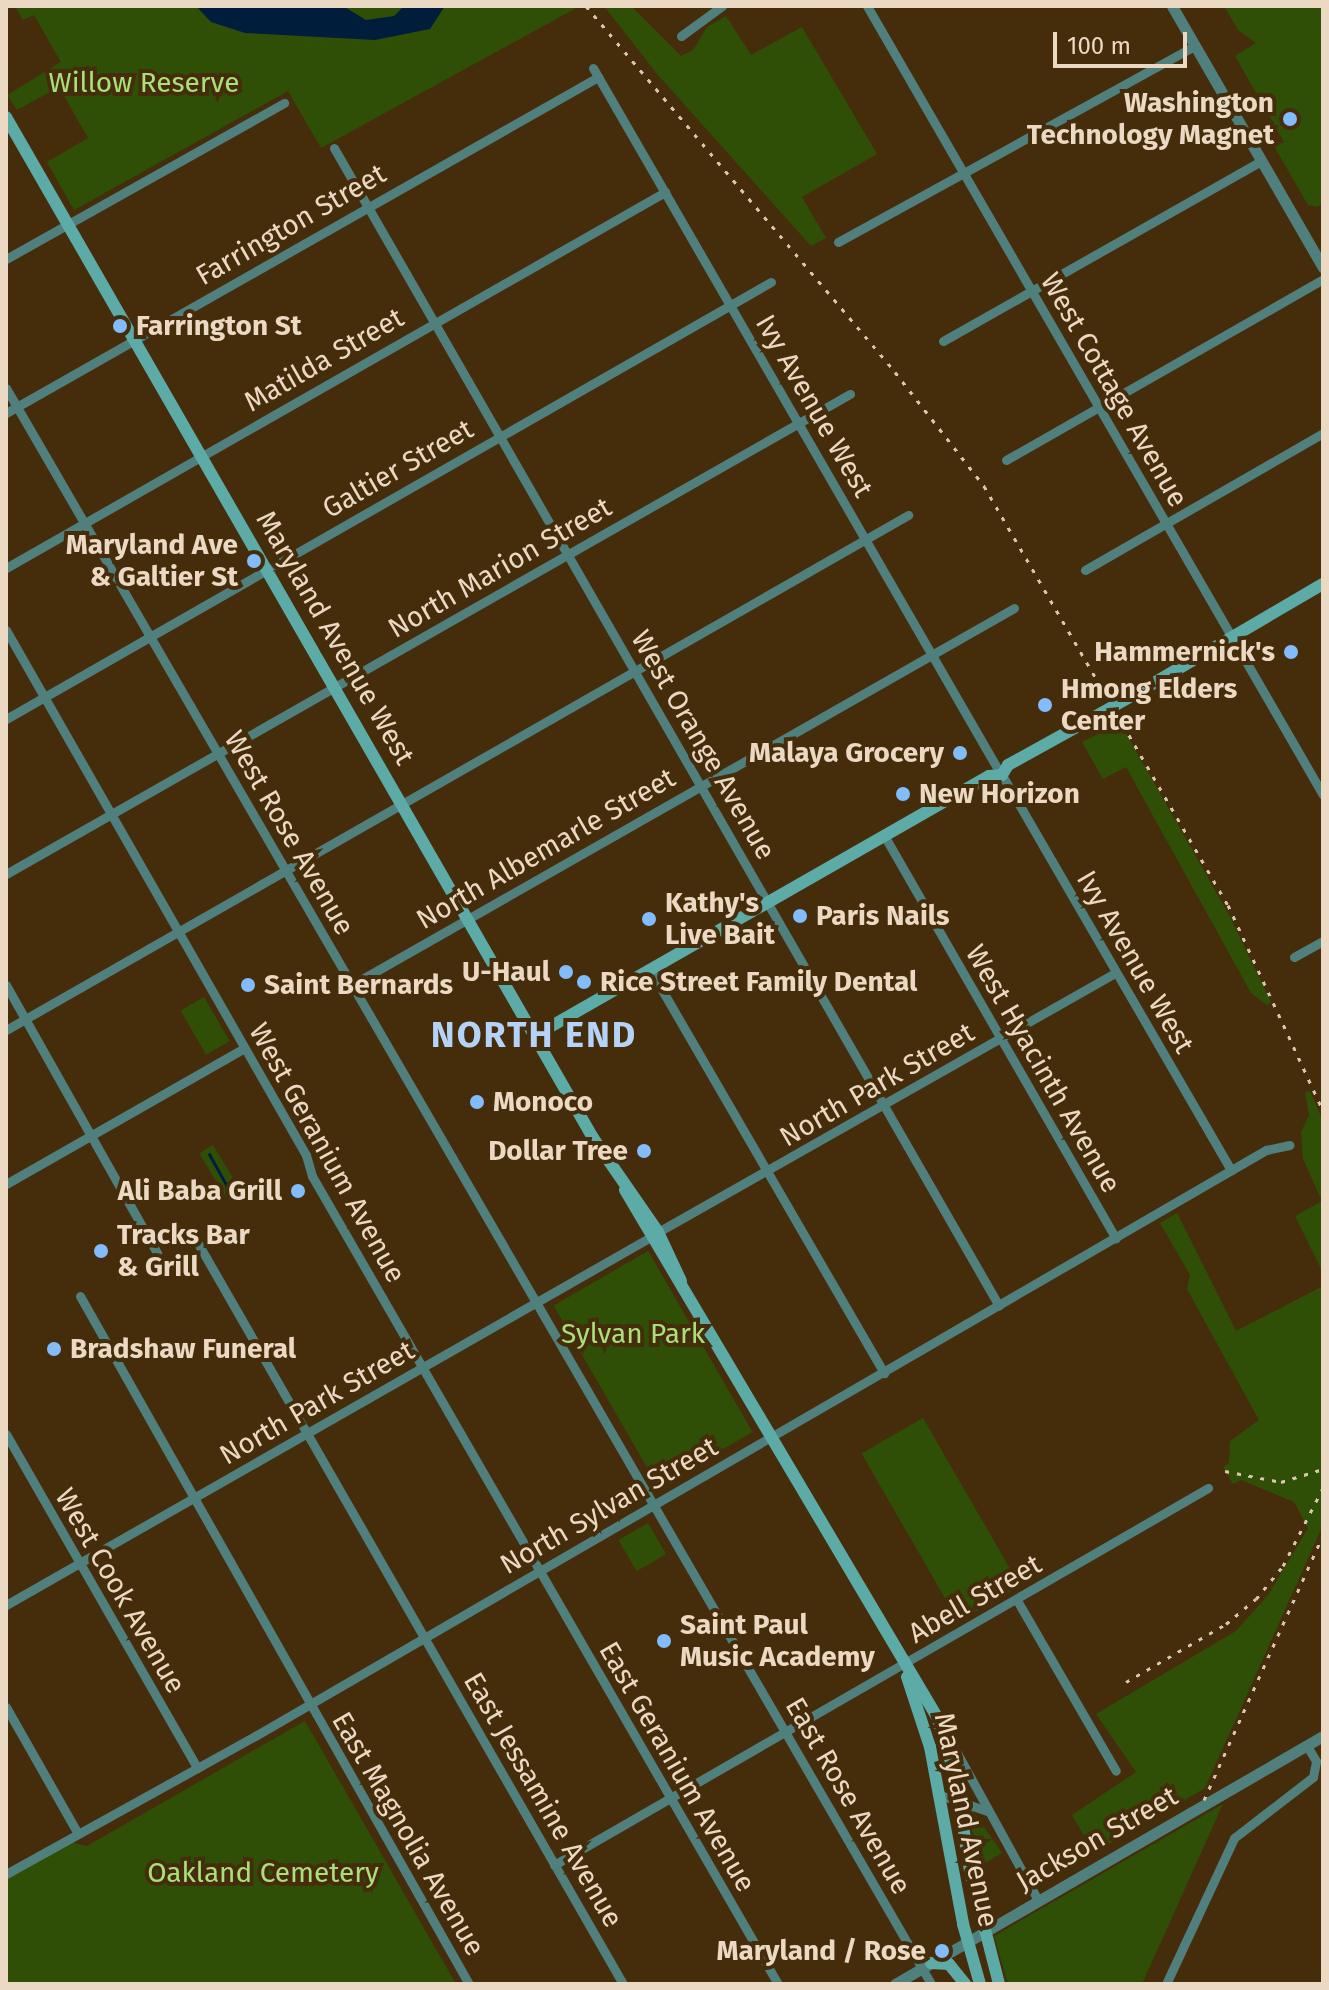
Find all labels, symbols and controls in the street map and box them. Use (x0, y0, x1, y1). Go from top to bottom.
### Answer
scale bar (1057, 16, 1191, 66)
text: 100 m (1067, 32, 1131, 60)
park label: Willow Reserve (49, 66, 239, 100)
place label: Washington Technology Magnet (1027, 86, 1274, 152)
marker: Washington Technology Magnet (1281, 110, 1299, 128)
street label: Farrington Street (190, 157, 392, 293)
street label: West Cottage Avenue (1033, 267, 1195, 513)
street label: Matilda Street (238, 301, 410, 419)
place label: Farrington St (136, 309, 302, 343)
street label: Ivy Avenue West (748, 309, 880, 503)
marker: Farrington St (111, 317, 129, 335)
street label: Galtier Street (317, 412, 479, 526)
street label: North Marion Street (382, 490, 618, 646)
street label: Maryland Avenue West (249, 505, 421, 771)
place label: Maryland Ave & Galtier St (66, 528, 238, 594)
marker: Maryland Ave & Galtier St (245, 552, 263, 570)
street label: West Orange Avenue (624, 624, 782, 866)
place label: Hammernick's (1094, 635, 1275, 669)
marker: Hammernick's (1282, 643, 1300, 661)
place label: Hmong Elders Center (1061, 672, 1237, 738)
marker: Hmong Elders Center (1036, 696, 1054, 714)
street label: West Rose Avenue (217, 725, 361, 941)
place label: Malaya Grocery (749, 736, 944, 770)
marker: Malaya Grocery (951, 744, 969, 762)
street label: North Albemarle Street (411, 761, 681, 937)
place label: New Horizon (919, 777, 1080, 811)
marker: New Horizon (894, 785, 912, 803)
street label: Ivy Avenue West (1069, 865, 1201, 1059)
place label: Kathy's Live Bait (665, 886, 775, 952)
place label: Paris Nails (816, 899, 950, 933)
marker: Paris Nails (791, 907, 809, 925)
marker: Kathy's Live Bait (640, 910, 658, 928)
street label: West Hyacinth Avenue (958, 939, 1128, 1199)
place label: U-Haul (462, 955, 550, 989)
marker: U-Haul (557, 963, 575, 981)
place label: Rice Street Family Dental (600, 965, 917, 999)
place label: Saint Bernards (264, 968, 453, 1002)
marker: Rice Street Family Dental (575, 973, 593, 991)
marker: Saint Bernards (239, 976, 257, 994)
district label: NORTH END (431, 1014, 637, 1058)
street label: North Park Street (774, 1016, 980, 1154)
street label: West Geranium Avenue (242, 1017, 412, 1289)
place label: Monoco (493, 1085, 593, 1119)
marker: Monoco (468, 1093, 486, 1111)
place label: Dollar Tree (488, 1134, 628, 1168)
marker: Dollar Tree (635, 1142, 653, 1160)
place label: Ali Baba Grill (118, 1174, 282, 1208)
marker: Ali Baba Grill (289, 1182, 307, 1200)
place label: Tracks Bar & Grill (117, 1218, 250, 1284)
marker: Tracks Bar & Grill (92, 1242, 110, 1260)
park label: Sylvan Park (561, 1317, 705, 1351)
place label: Bradshaw Funeral (70, 1332, 296, 1366)
street label: North Park Street (214, 1334, 420, 1472)
marker: Bradshaw Funeral (45, 1340, 63, 1358)
street label: North Sylvan Street (494, 1430, 724, 1582)
street label: West Cook Avenue (48, 1482, 192, 1700)
street label: Abell Street (903, 1548, 1047, 1650)
place label: Saint Paul Music Academy (680, 1608, 875, 1674)
marker: Saint Paul Music Academy (655, 1632, 673, 1650)
street label: East Geranium Avenue (592, 1636, 762, 1898)
street label: East Jessamine Avenue (456, 1667, 630, 1933)
street label: East Rose Avenue (778, 1692, 918, 1900)
street label: East Magnolia Avenue (324, 1706, 492, 1962)
street label: Maryland Avenue (927, 1710, 1005, 1930)
street label: Jackson Street (1010, 1779, 1184, 1899)
park label: Oakland Cemetery (147, 1856, 379, 1890)
place label: Maryland / Rose (716, 1934, 926, 1968)
marker: Maryland / Rose (933, 1942, 951, 1960)

